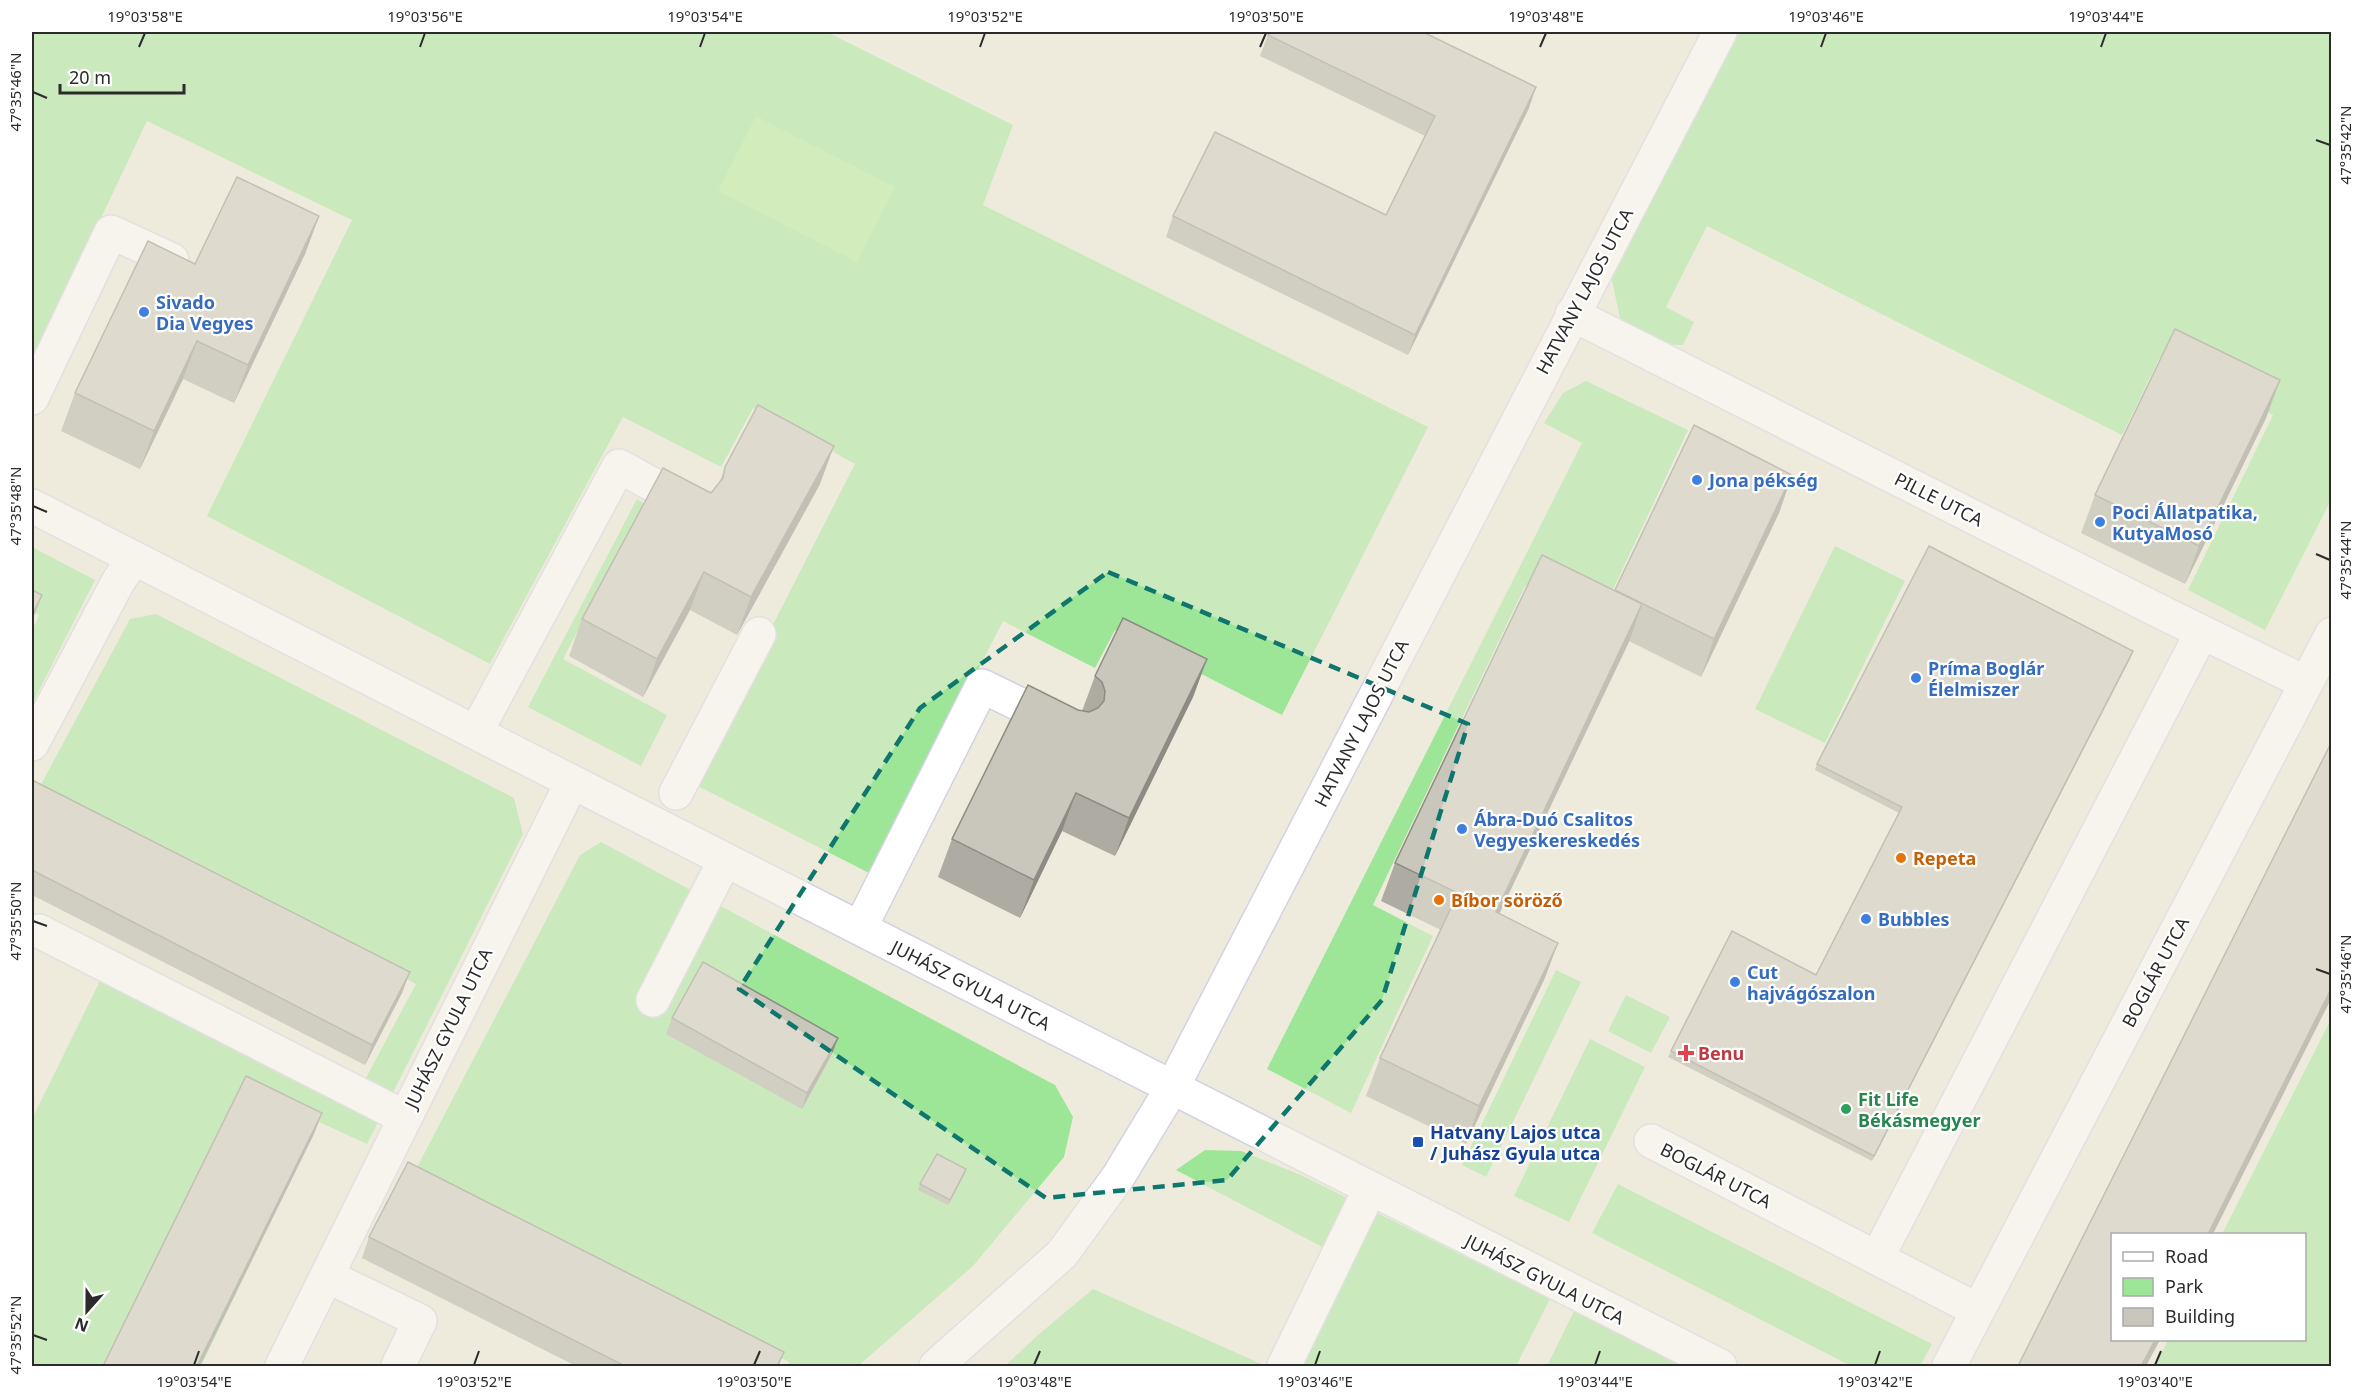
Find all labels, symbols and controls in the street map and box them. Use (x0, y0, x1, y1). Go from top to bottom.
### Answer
text: 19°03'58"E (107, 6, 183, 26)
text: 19°03'56"E (387, 6, 463, 26)
text: 19°03'54"E (667, 6, 743, 26)
text: 19°03'52"E (947, 6, 1023, 26)
text: 19°03'50"E (1228, 6, 1304, 26)
text: 19°03'48"E (1508, 6, 1584, 26)
text: 19°03'46"E (1788, 6, 1864, 26)
text: 19°03'44"E (2068, 6, 2144, 26)
text: 47°35'46"N (5, 53, 25, 131)
scale bar (60, 57, 184, 95)
text: 20 m (69, 65, 111, 89)
text: 47°35'42"N (2335, 106, 2355, 184)
street label: HATVANY LAJOS UTCA (1530, 203, 1638, 378)
place label: Sivado Dia Vegyes (156, 290, 254, 335)
marker: Sivado Dia Vegyes (137, 305, 151, 319)
street label: PILLE UTCA (1891, 466, 1988, 532)
text: 47°35'48"N (5, 467, 25, 545)
place label: Jona pékség (1707, 468, 1818, 492)
marker: Jona pékség (1690, 473, 1704, 487)
place label: Poci Állatpatika, KutyaMosó (2112, 500, 2258, 545)
marker: Poci Állatpatika, KutyaMosó (2093, 515, 2107, 529)
text: 47°35'44"N (2335, 521, 2355, 599)
street label: HATVANY LAJOS UTCA (1308, 635, 1414, 811)
place label: Príma Boglár Élelmiszer (1928, 656, 2044, 701)
marker: Príma Boglár Élelmiszer (1909, 671, 1923, 685)
place label: Ábra-Duó Csalitos Vegyeskereskedés (1474, 807, 1640, 852)
marker: Ábra-Duó Csalitos Vegyeskereskedés (1455, 822, 1469, 836)
place label: Repeta (1913, 846, 1976, 870)
marker: Repeta (1894, 851, 1908, 865)
text: 47°35'50"N (5, 882, 25, 960)
place label: Bíbor söröző (1451, 888, 1563, 912)
marker: Bíbor söröző (1432, 893, 1446, 907)
place label: Bubbles (1878, 907, 1950, 931)
marker: Bubbles (1859, 912, 1873, 926)
street label: BOGLÁR UTCA (2116, 912, 2194, 1031)
street label: JUHÁSZ GYULA UTCA (886, 934, 1055, 1036)
text: 47°35'46"N (2335, 935, 2355, 1013)
street label: JUHÁSZ GYULA UTCA (398, 943, 497, 1114)
place label: Cut hajvágószalon (1747, 960, 1876, 1005)
marker: Cut hajvágószalon (1728, 975, 1742, 989)
place label: Benu (1698, 1041, 1744, 1065)
marker: Benu (1679, 1046, 1693, 1060)
place label: Fit Life Békásmegyer (1858, 1087, 1980, 1132)
marker: Fit Life Békásmegyer (1839, 1102, 1853, 1116)
place label: Hatvany Lajos utca / Juhász Gyula utca (1430, 1120, 1601, 1165)
marker: Hatvany Lajos utca / Juhász Gyula utca (1411, 1135, 1425, 1149)
street label: BOGLÁR UTCA (1656, 1137, 1776, 1213)
street label: JUHÁSZ GYULA UTCA (1460, 1228, 1629, 1330)
legend (2111, 1233, 2306, 1341)
text: Road (2165, 1244, 2208, 1268)
text: Park (2165, 1274, 2203, 1298)
north arrow (57, 1281, 117, 1341)
text: 47°35'52"N (5, 1296, 25, 1374)
text: Building (2165, 1304, 2235, 1328)
text: N (72, 1312, 92, 1338)
text: 19°03'54"E (156, 1371, 232, 1391)
text: 19°03'52"E (436, 1371, 512, 1391)
text: 19°03'50"E (716, 1371, 792, 1391)
text: 19°03'48"E (996, 1371, 1072, 1391)
text: 19°03'46"E (1277, 1371, 1353, 1391)
text: 19°03'44"E (1557, 1371, 1633, 1391)
text: 19°03'42"E (1837, 1371, 1913, 1391)
text: 19°03'40"E (2117, 1371, 2193, 1391)

